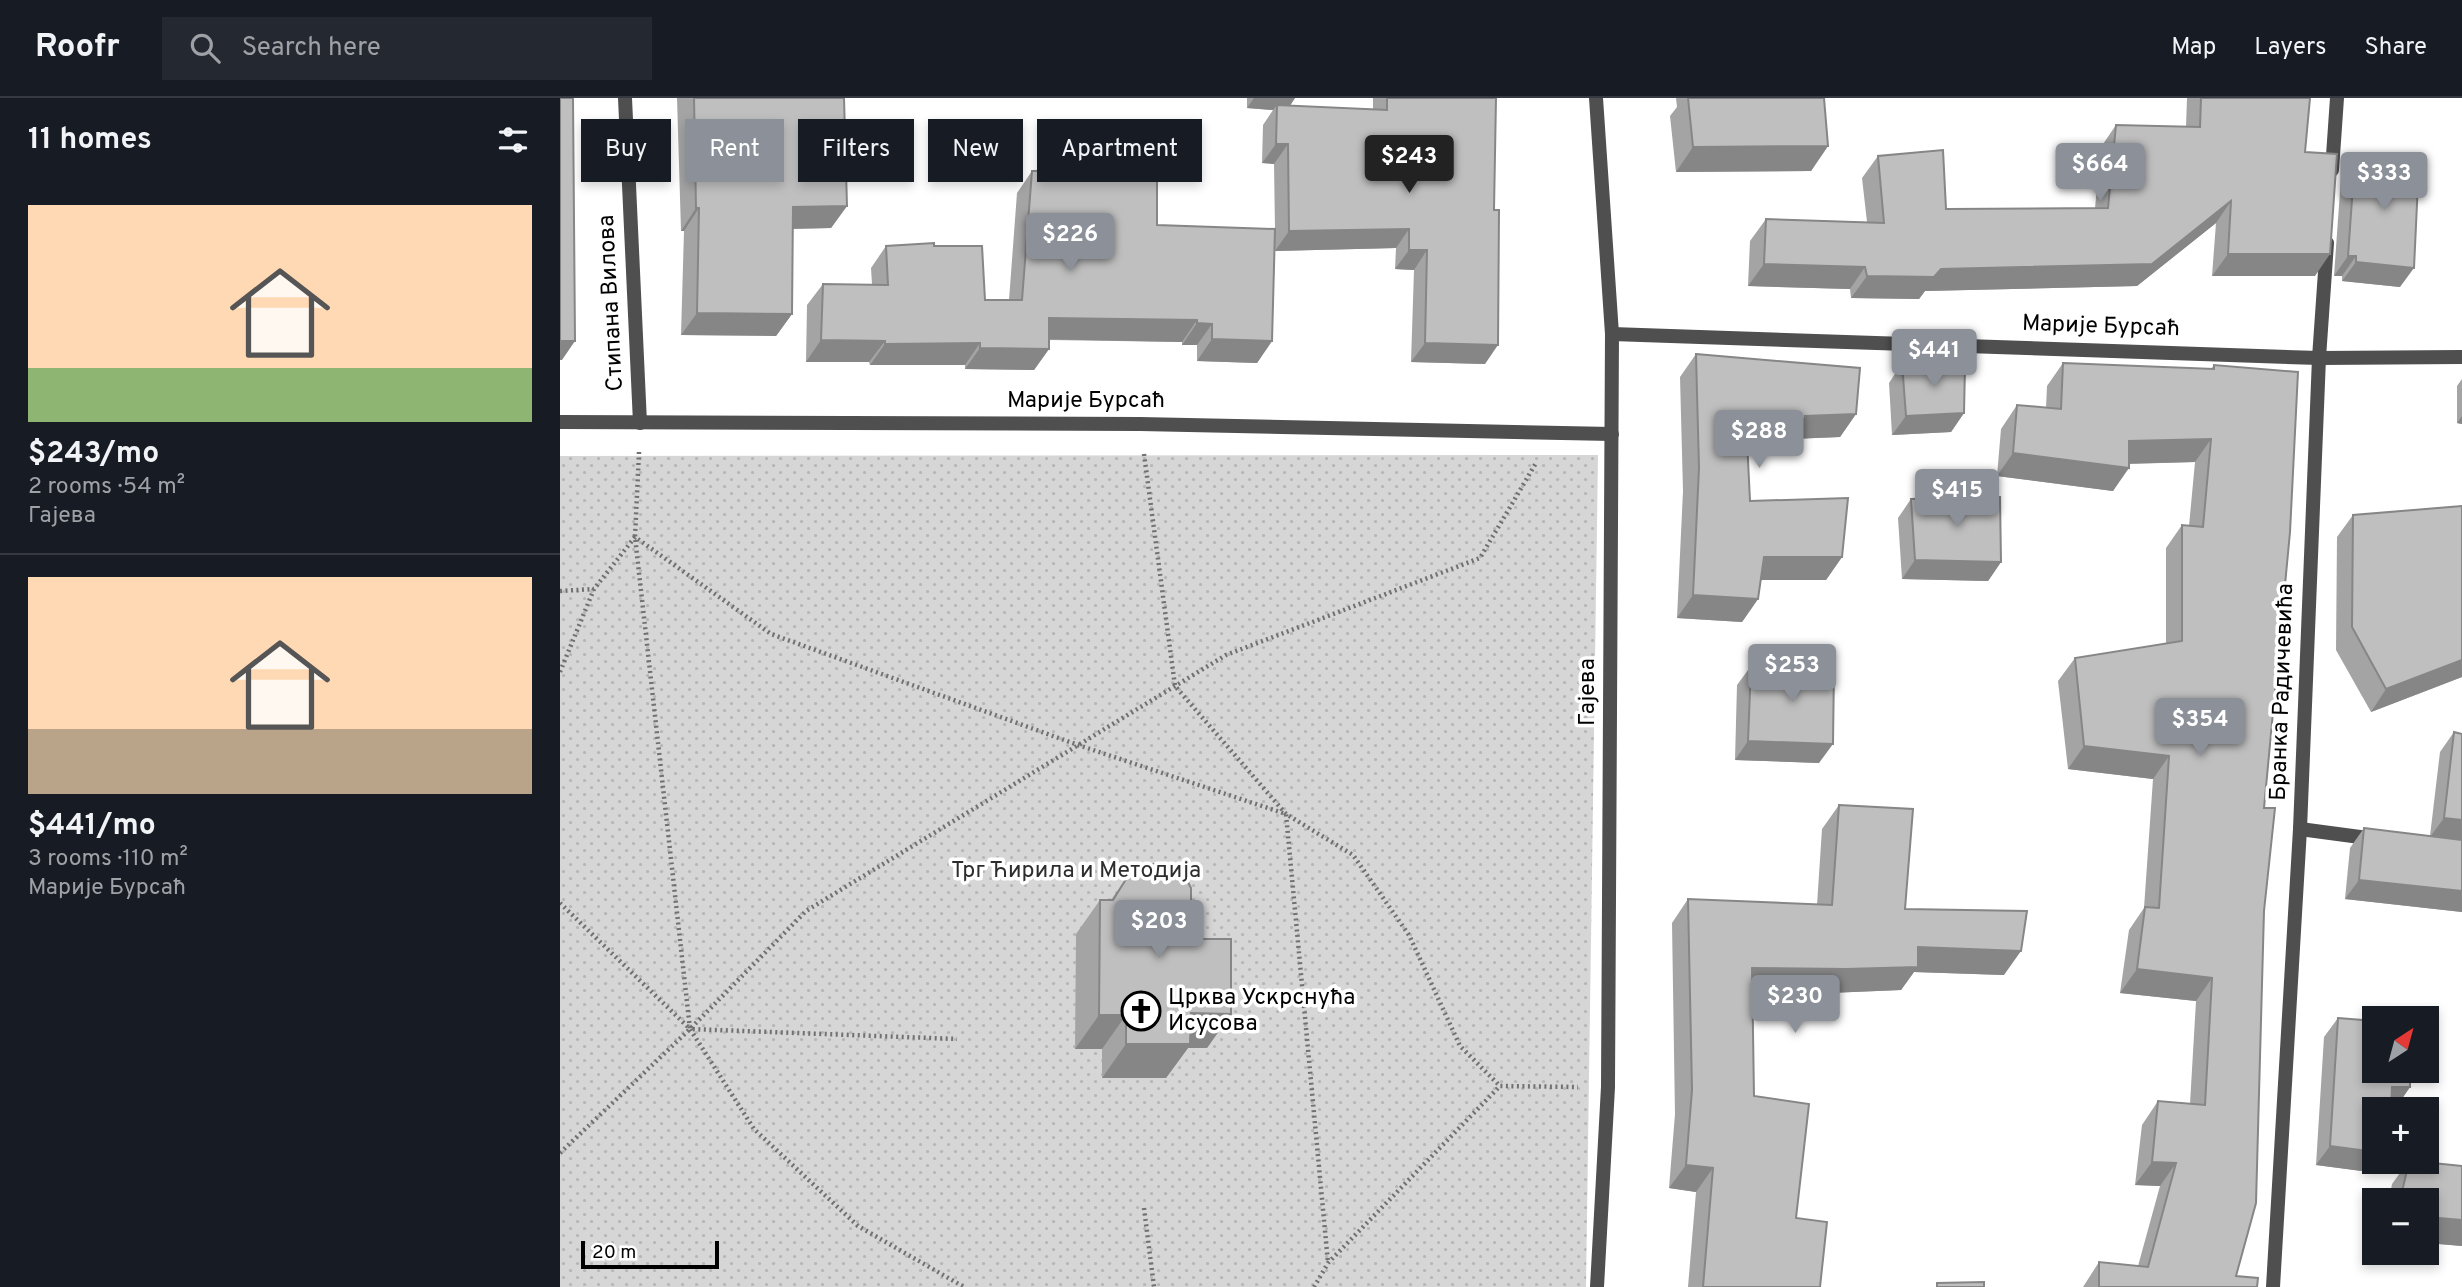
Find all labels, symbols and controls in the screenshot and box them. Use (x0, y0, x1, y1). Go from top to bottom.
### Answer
search box (162, 17, 652, 80)
text: Roofr (35, 27, 120, 69)
icon: search (186, 29, 224, 67)
text: Search here (242, 32, 381, 65)
text: Map (2171, 33, 2216, 63)
text: Layers (2254, 33, 2326, 63)
text: Share (2364, 33, 2427, 63)
chip: Buy (581, 119, 671, 182)
chip: Rent (685, 119, 784, 182)
chip: Filters (798, 119, 914, 182)
chip: New (928, 119, 1023, 182)
chip: Apartment (1037, 119, 1202, 182)
icon: filters (494, 121, 532, 159)
text: 11 homes (28, 122, 152, 159)
pin: $243 (1368, 136, 1450, 195)
text: $243 (1381, 143, 1437, 172)
pin: $664 (2059, 144, 2141, 203)
text: $664 (2072, 151, 2128, 180)
pin: $333 (2343, 152, 2425, 212)
text: $333 (2356, 160, 2412, 189)
street label: Стипана Вилова (593, 214, 631, 392)
pin: $226 (1029, 214, 1111, 273)
text: $226 (1042, 221, 1098, 250)
icon: home (217, 250, 343, 376)
street label: Марије Бурсаћ (2022, 310, 2180, 344)
pin: $441 (1893, 330, 1975, 389)
text: $441 (1908, 337, 1960, 366)
street label: Марије Бурсаћ (1007, 387, 1165, 416)
pin: $288 (1718, 410, 1800, 470)
text: $288 (1731, 418, 1787, 447)
text: $243/mo (28, 436, 159, 473)
pin: $415 (1916, 470, 1998, 529)
text: 2 rooms · 54 m² (28, 473, 185, 502)
text: $415 (1931, 477, 1983, 506)
text: Гајева (28, 502, 96, 531)
street label: Бранка Радичевића (2265, 583, 2301, 801)
icon: home (217, 622, 343, 748)
pin: $253 (1751, 644, 1833, 704)
text: $253 (1764, 652, 1820, 681)
street label: Гајева (1574, 658, 1603, 726)
pin: $354 (2159, 698, 2241, 758)
text: $354 (2172, 706, 2228, 735)
text: $441/mo (28, 808, 156, 845)
text: 3 rooms · 110 m² (28, 845, 188, 874)
park label: Трг Ћирила и Методија (951, 857, 1201, 886)
text: Марије Бурсаћ (28, 874, 186, 903)
pin: $203 (1118, 900, 1200, 960)
text: $203 (1131, 908, 1187, 937)
pin: $230 (1754, 976, 1836, 1035)
text: $230 (1767, 983, 1823, 1012)
place label: Црква Ускрснућа Исусова (1168, 984, 1355, 1039)
church icon: Црква Ускрснућа Исусова (1120, 990, 1162, 1032)
north arrow (2362, 1006, 2440, 1083)
map controls (2362, 1006, 2439, 1265)
button: + (2362, 1097, 2439, 1174)
button: − (2362, 1188, 2439, 1265)
scale bar (581, 1238, 719, 1270)
text: 20 m (592, 1241, 636, 1265)

